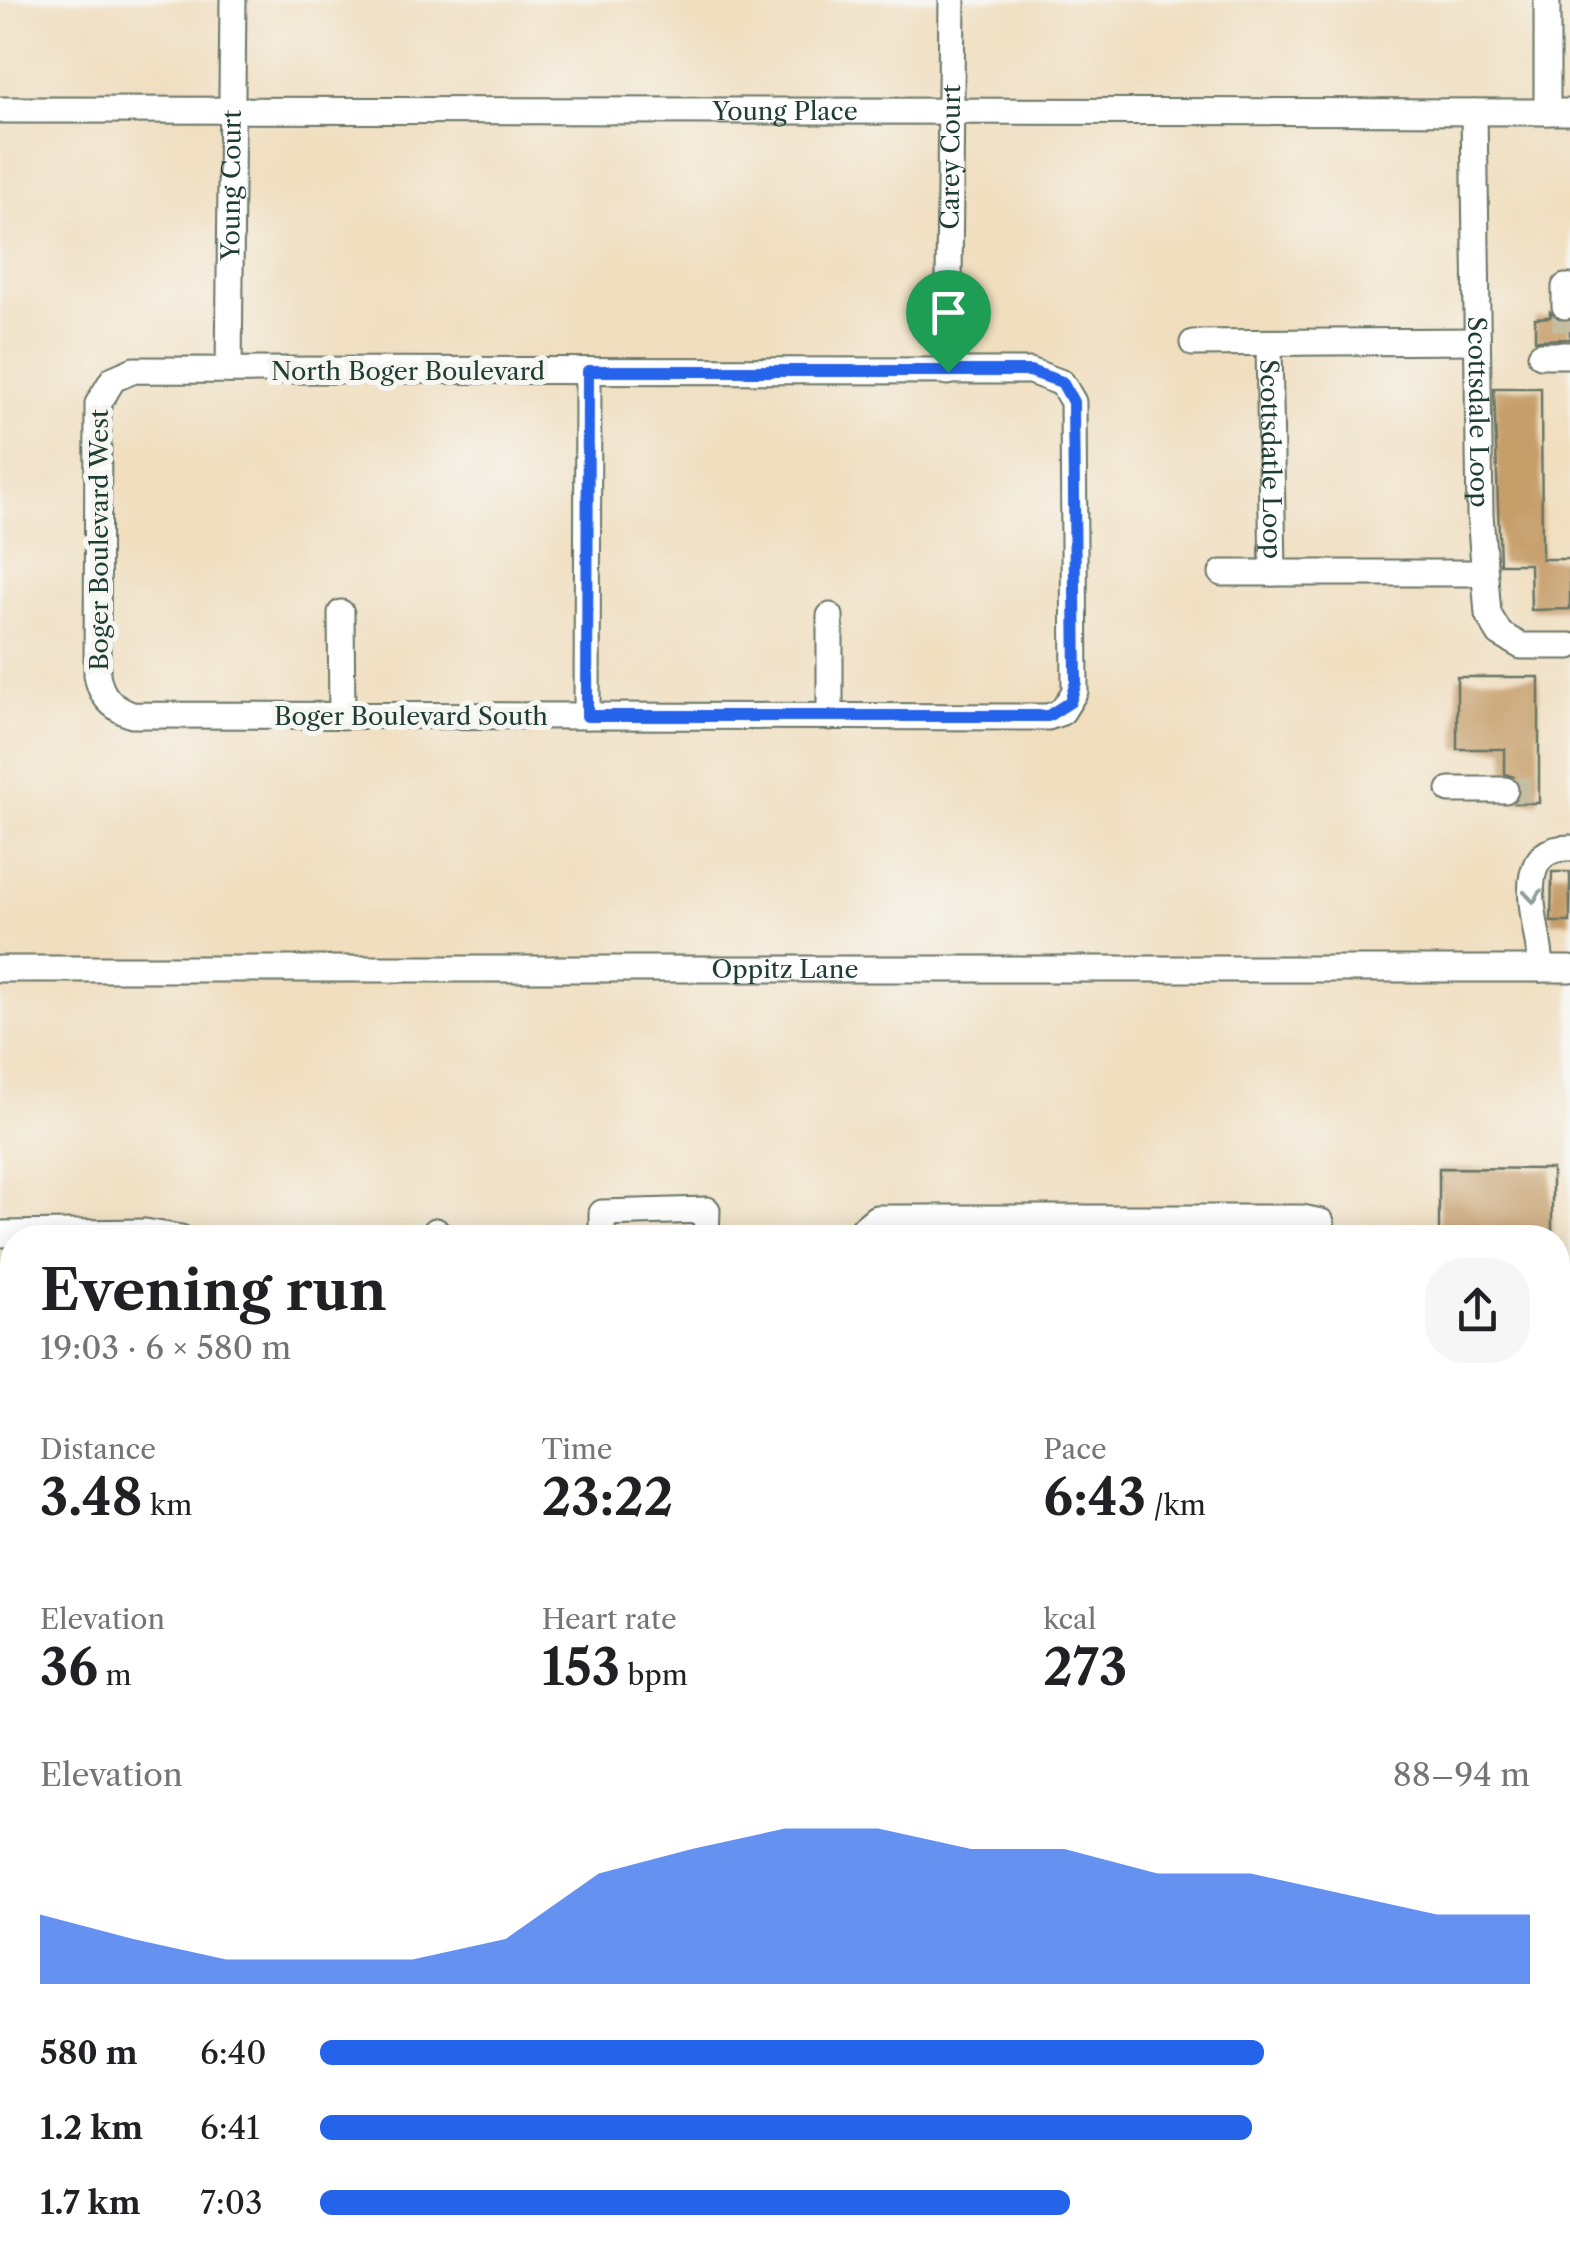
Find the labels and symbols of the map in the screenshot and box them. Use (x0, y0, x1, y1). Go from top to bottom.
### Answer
street label: Carey Court (934, 84, 967, 230)
street label: Young Place (711, 95, 858, 127)
street label: Young Court (215, 109, 247, 261)
pin (906, 270, 991, 373)
street label: Scottsdale Loop (1462, 316, 1495, 508)
street label: North Boger Boulevard (271, 356, 545, 387)
street label: Scottsdatle Loop (1254, 359, 1288, 559)
street label: Boger Boulevard West (84, 409, 115, 671)
street label: Boger Boulevard South (274, 701, 548, 732)
one-way arrow (1522, 888, 1544, 904)
street label: Oppitz Lane (712, 954, 858, 985)

